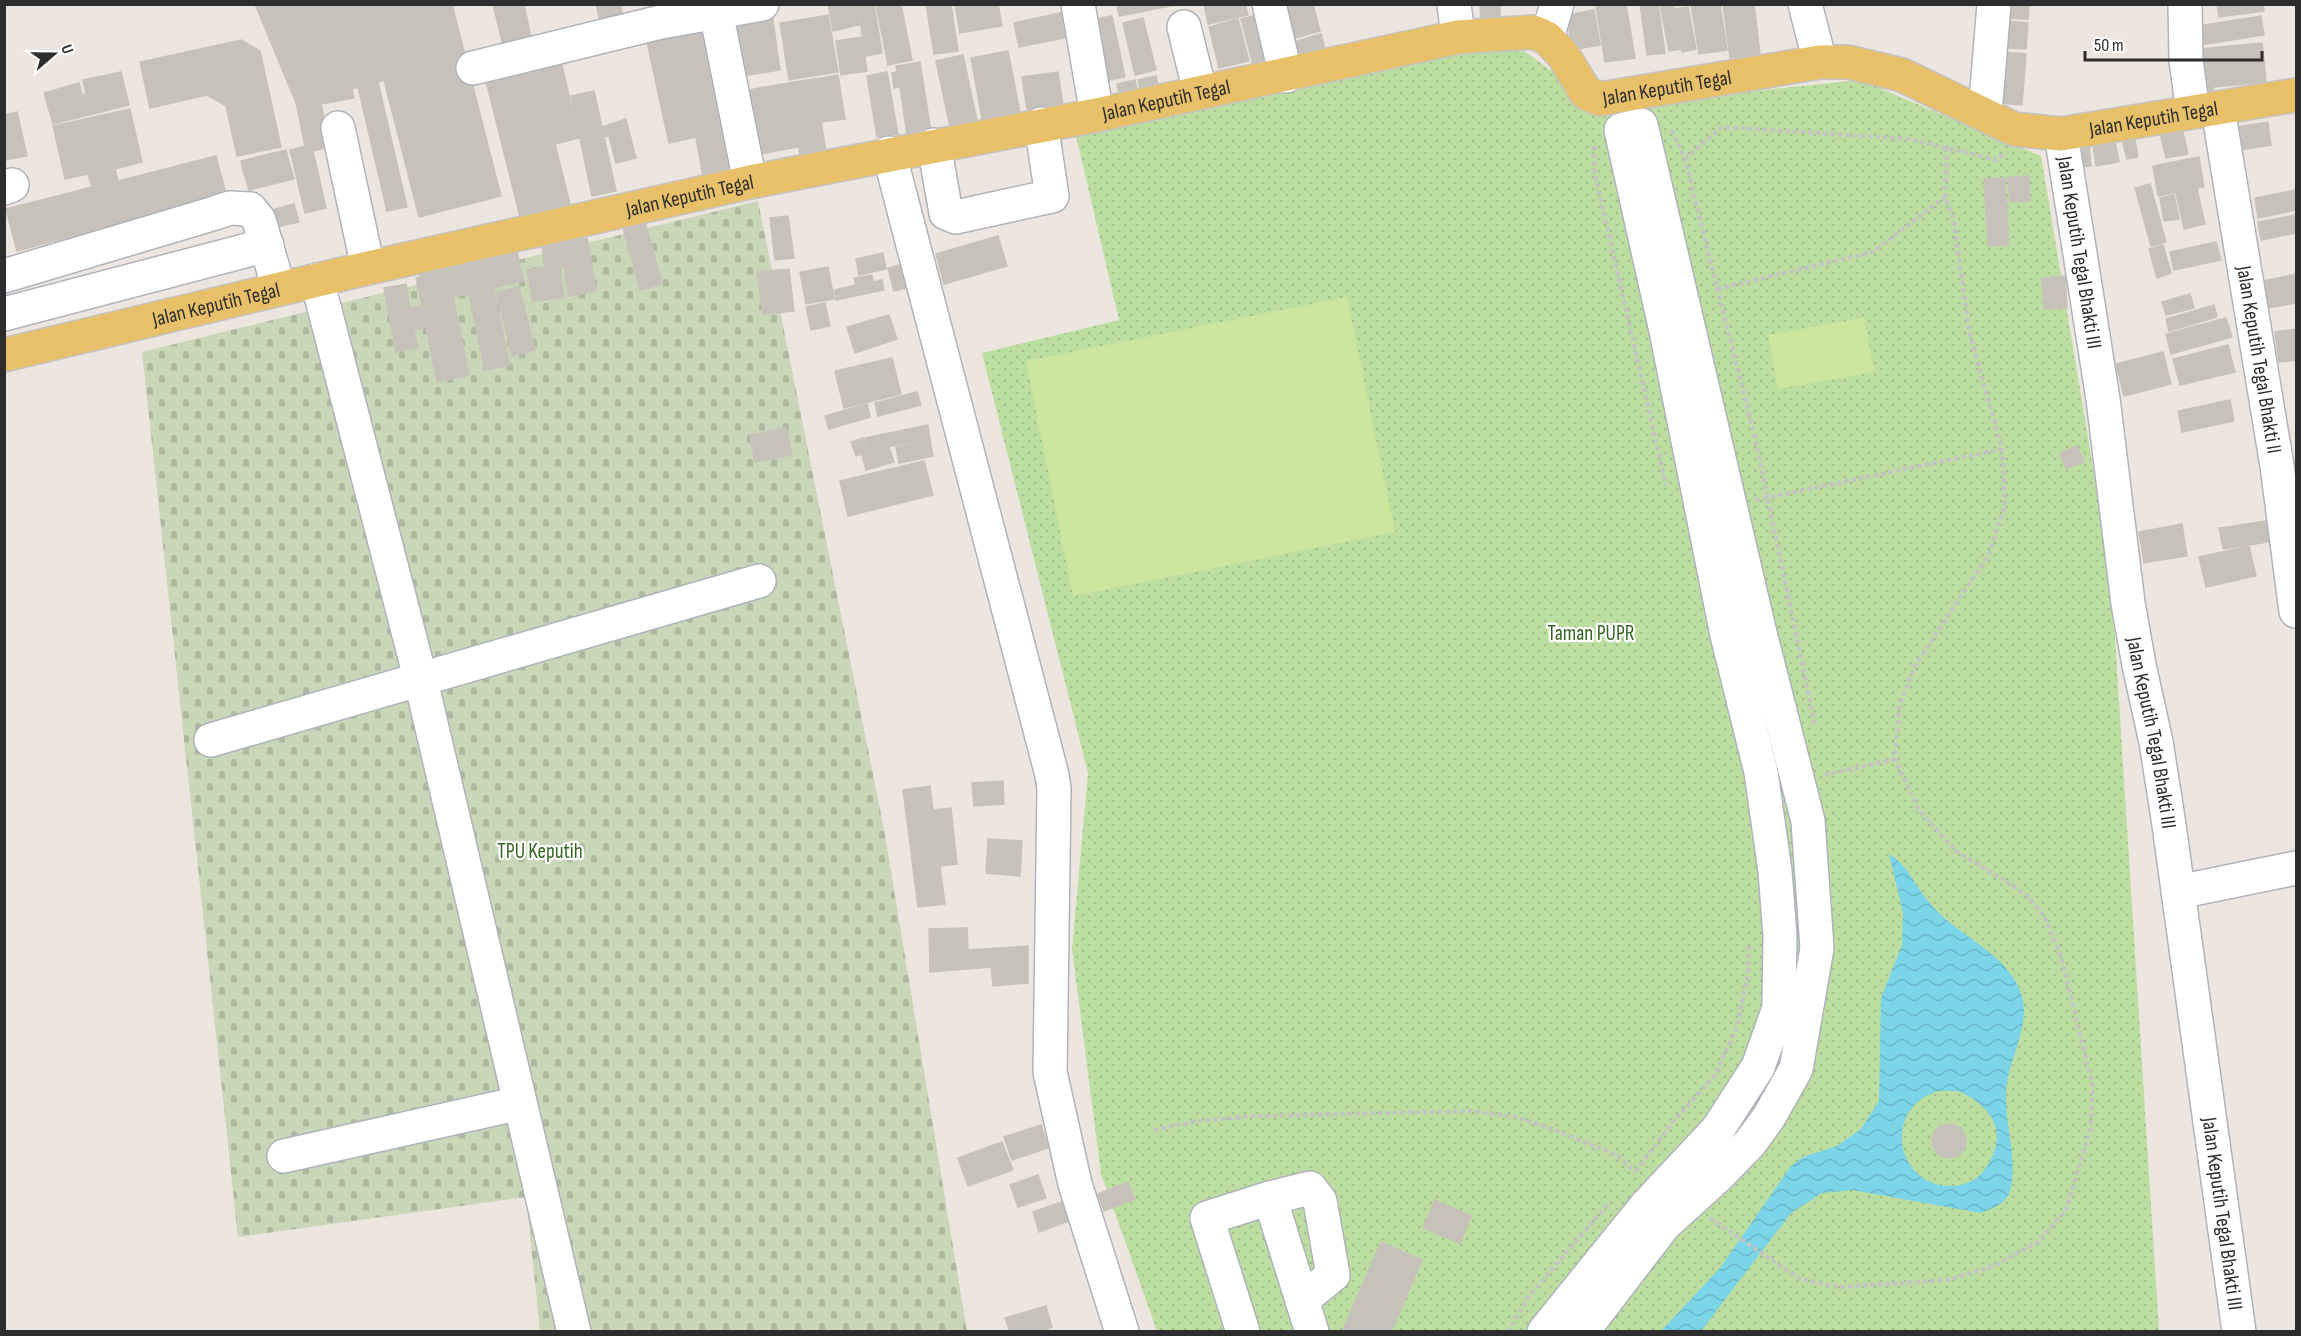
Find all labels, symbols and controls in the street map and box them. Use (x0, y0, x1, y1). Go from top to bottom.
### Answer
north arrow (24, 24, 84, 84)
scale bar (2085, 24, 2262, 62)
text: 50 m (2094, 35, 2124, 56)
text: U (56, 42, 77, 57)
street label: Jalan Keputih Tegal (1600, 65, 1733, 111)
street label: Jalan Keputih Tegal (1099, 75, 1233, 127)
street label: Jalan Keputih Tegal (2086, 96, 2220, 142)
street label: Jalan Keputih Tegal Bhakti III (2052, 154, 2107, 351)
street label: Jalan Keputih Tegal (623, 170, 756, 223)
street label: Jalan Keputih Tegal Bhakti II (2231, 263, 2287, 456)
street label: Jalan Keputih Tegal (149, 278, 282, 332)
park label: Taman PUPR (1548, 621, 1635, 646)
street label: Jalan Keputih Tegal Bhakti III (2121, 634, 2181, 830)
park label: TPU Keputih (497, 839, 583, 864)
street label: Jalan Keputih Tegal Bhakti III (2196, 1115, 2248, 1312)

